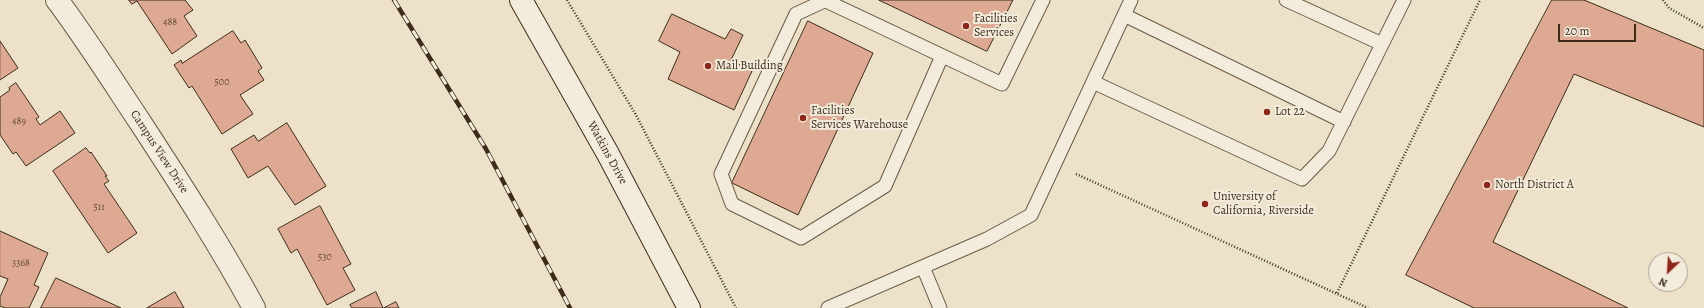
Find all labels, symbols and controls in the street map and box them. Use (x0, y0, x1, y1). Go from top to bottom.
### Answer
place label: Facilities Services (974, 12, 1018, 40)
scale bar (1560, 16, 1638, 42)
house number: 488 (163, 17, 177, 29)
marker: Facilities Services (961, 21, 971, 31)
text: 20 m (1565, 23, 1589, 39)
place label: Mail Building (716, 59, 783, 73)
marker: Mail Building (703, 61, 713, 71)
house number: 500 (215, 77, 229, 89)
place label: Facilities Services Warehouse (811, 104, 908, 132)
place label: Lot 22 (1275, 105, 1305, 119)
marker: Lot 22 (1262, 107, 1272, 117)
street label: Campus View Drive (127, 108, 191, 196)
marker: Facilities Services Warehouse (798, 113, 808, 123)
house number: 489 (12, 116, 26, 128)
street label: Watkins Drive (584, 119, 630, 187)
place label: North District A (1495, 178, 1574, 192)
marker: North District A (1482, 180, 1492, 190)
place label: University of California, Riverside (1213, 190, 1314, 218)
marker: University of California, Riverside (1200, 199, 1210, 209)
house number: 511 (93, 202, 105, 214)
house number: 530 (318, 252, 332, 264)
north arrow (1648, 252, 1688, 292)
house number: 3368 (12, 258, 30, 270)
text: N (1656, 274, 1670, 291)

